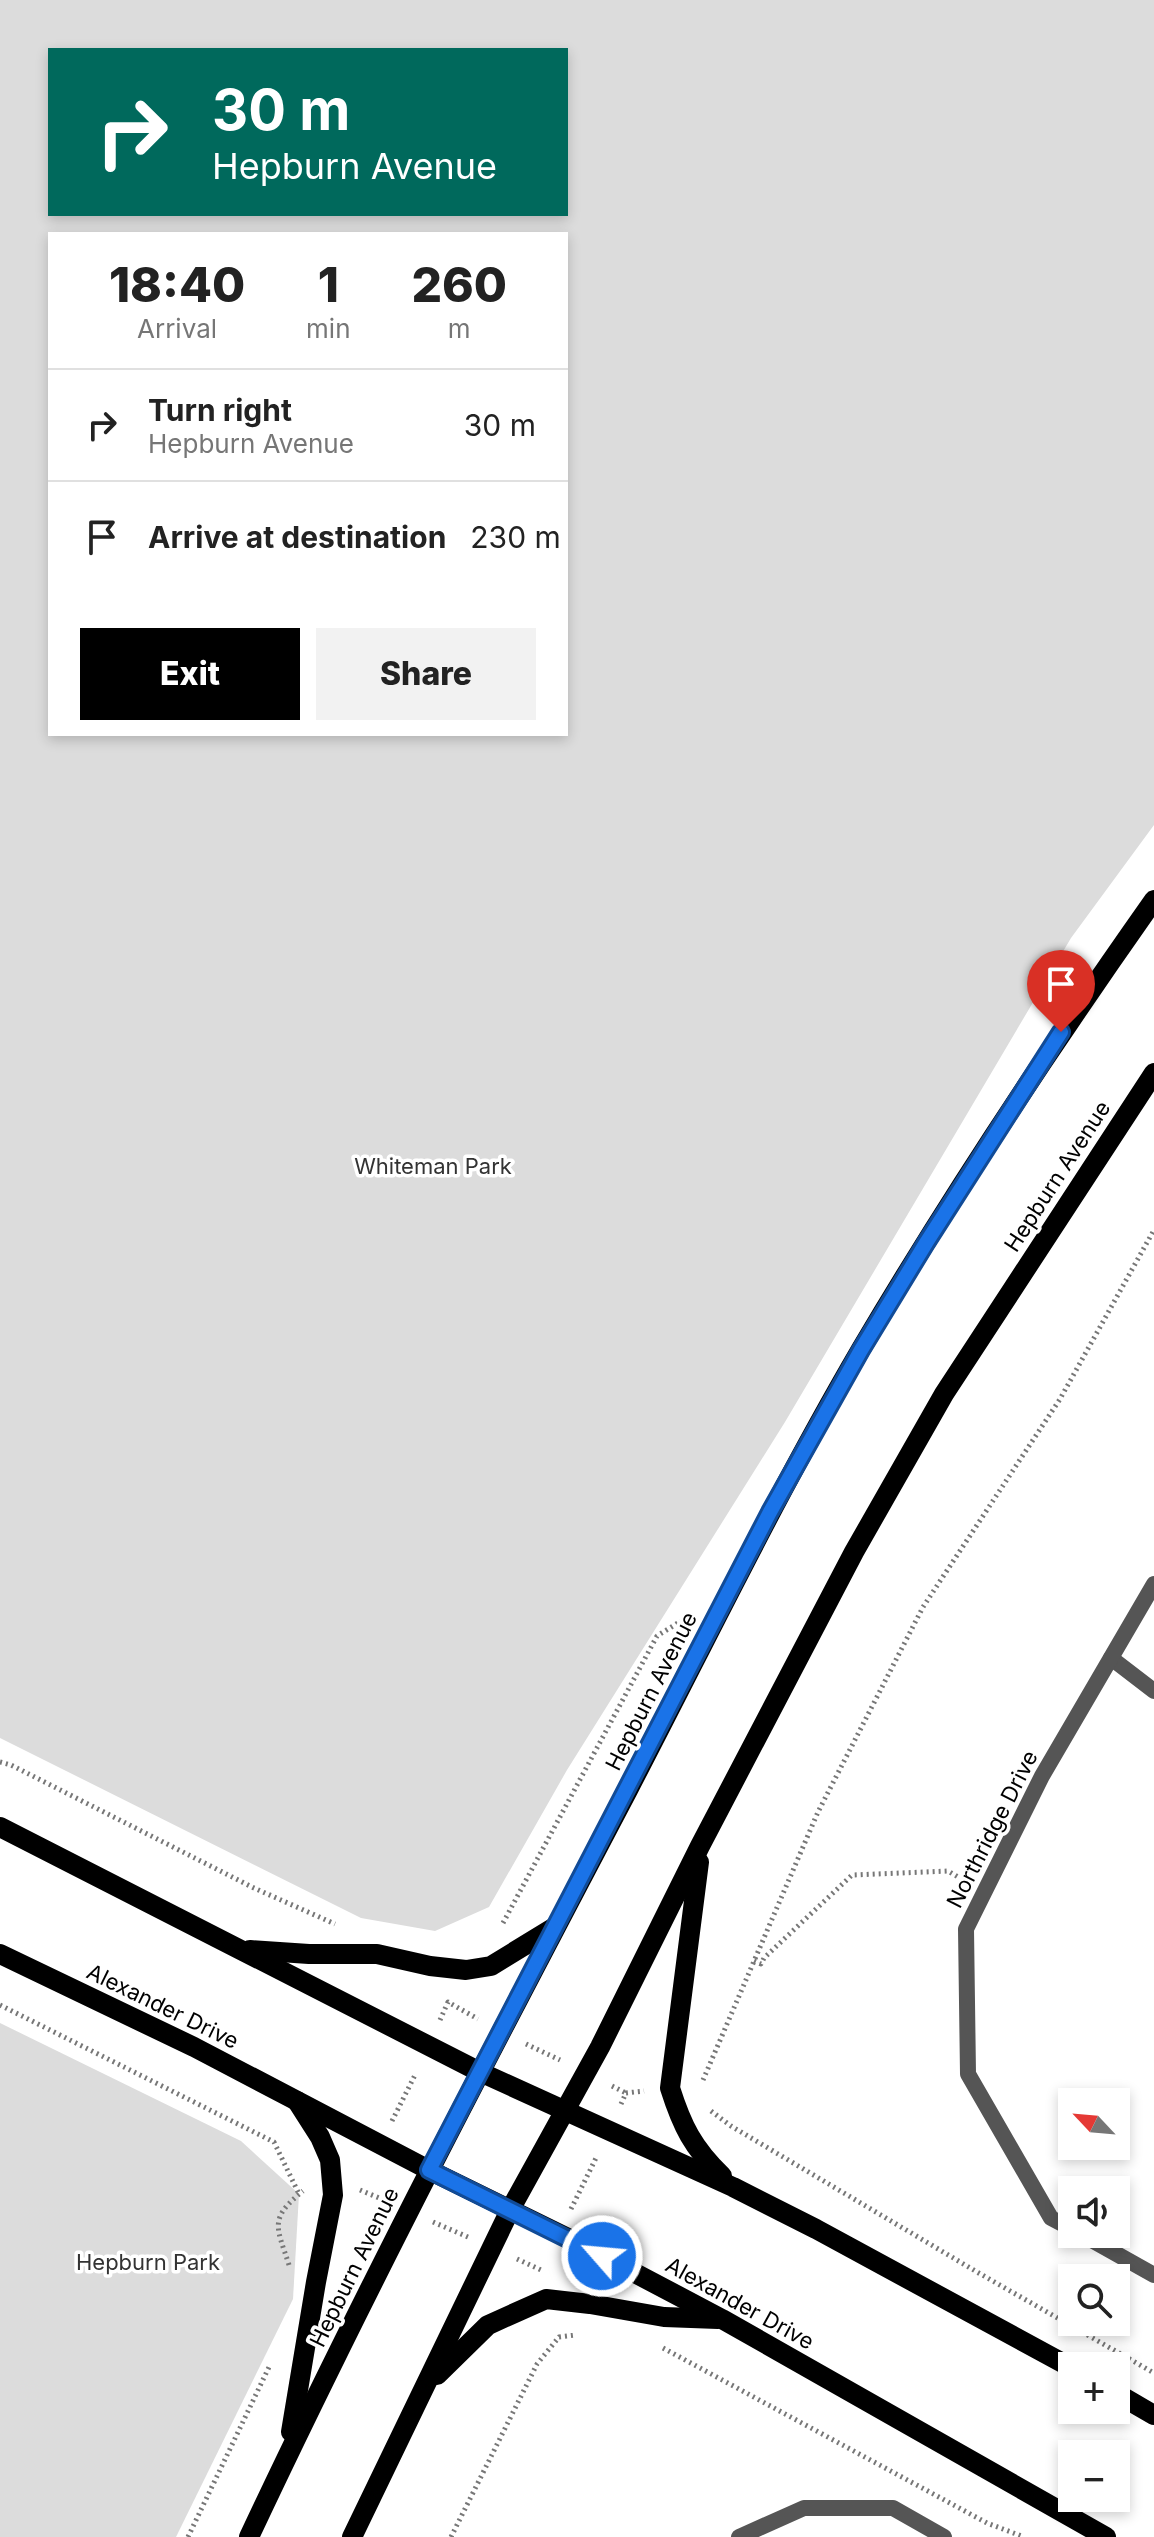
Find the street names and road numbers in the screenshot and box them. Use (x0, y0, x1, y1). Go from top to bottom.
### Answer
street label: Hepburn Avenue (999, 1096, 1115, 1256)
street label: Hepburn Avenue (600, 1607, 702, 1775)
street label: Northridge Drive (941, 1746, 1043, 1912)
street label: Alexander Drive (83, 1958, 243, 2054)
street label: Hepburn Avenue (304, 2183, 404, 2351)
street label: Alexander Drive (661, 2251, 819, 2355)

